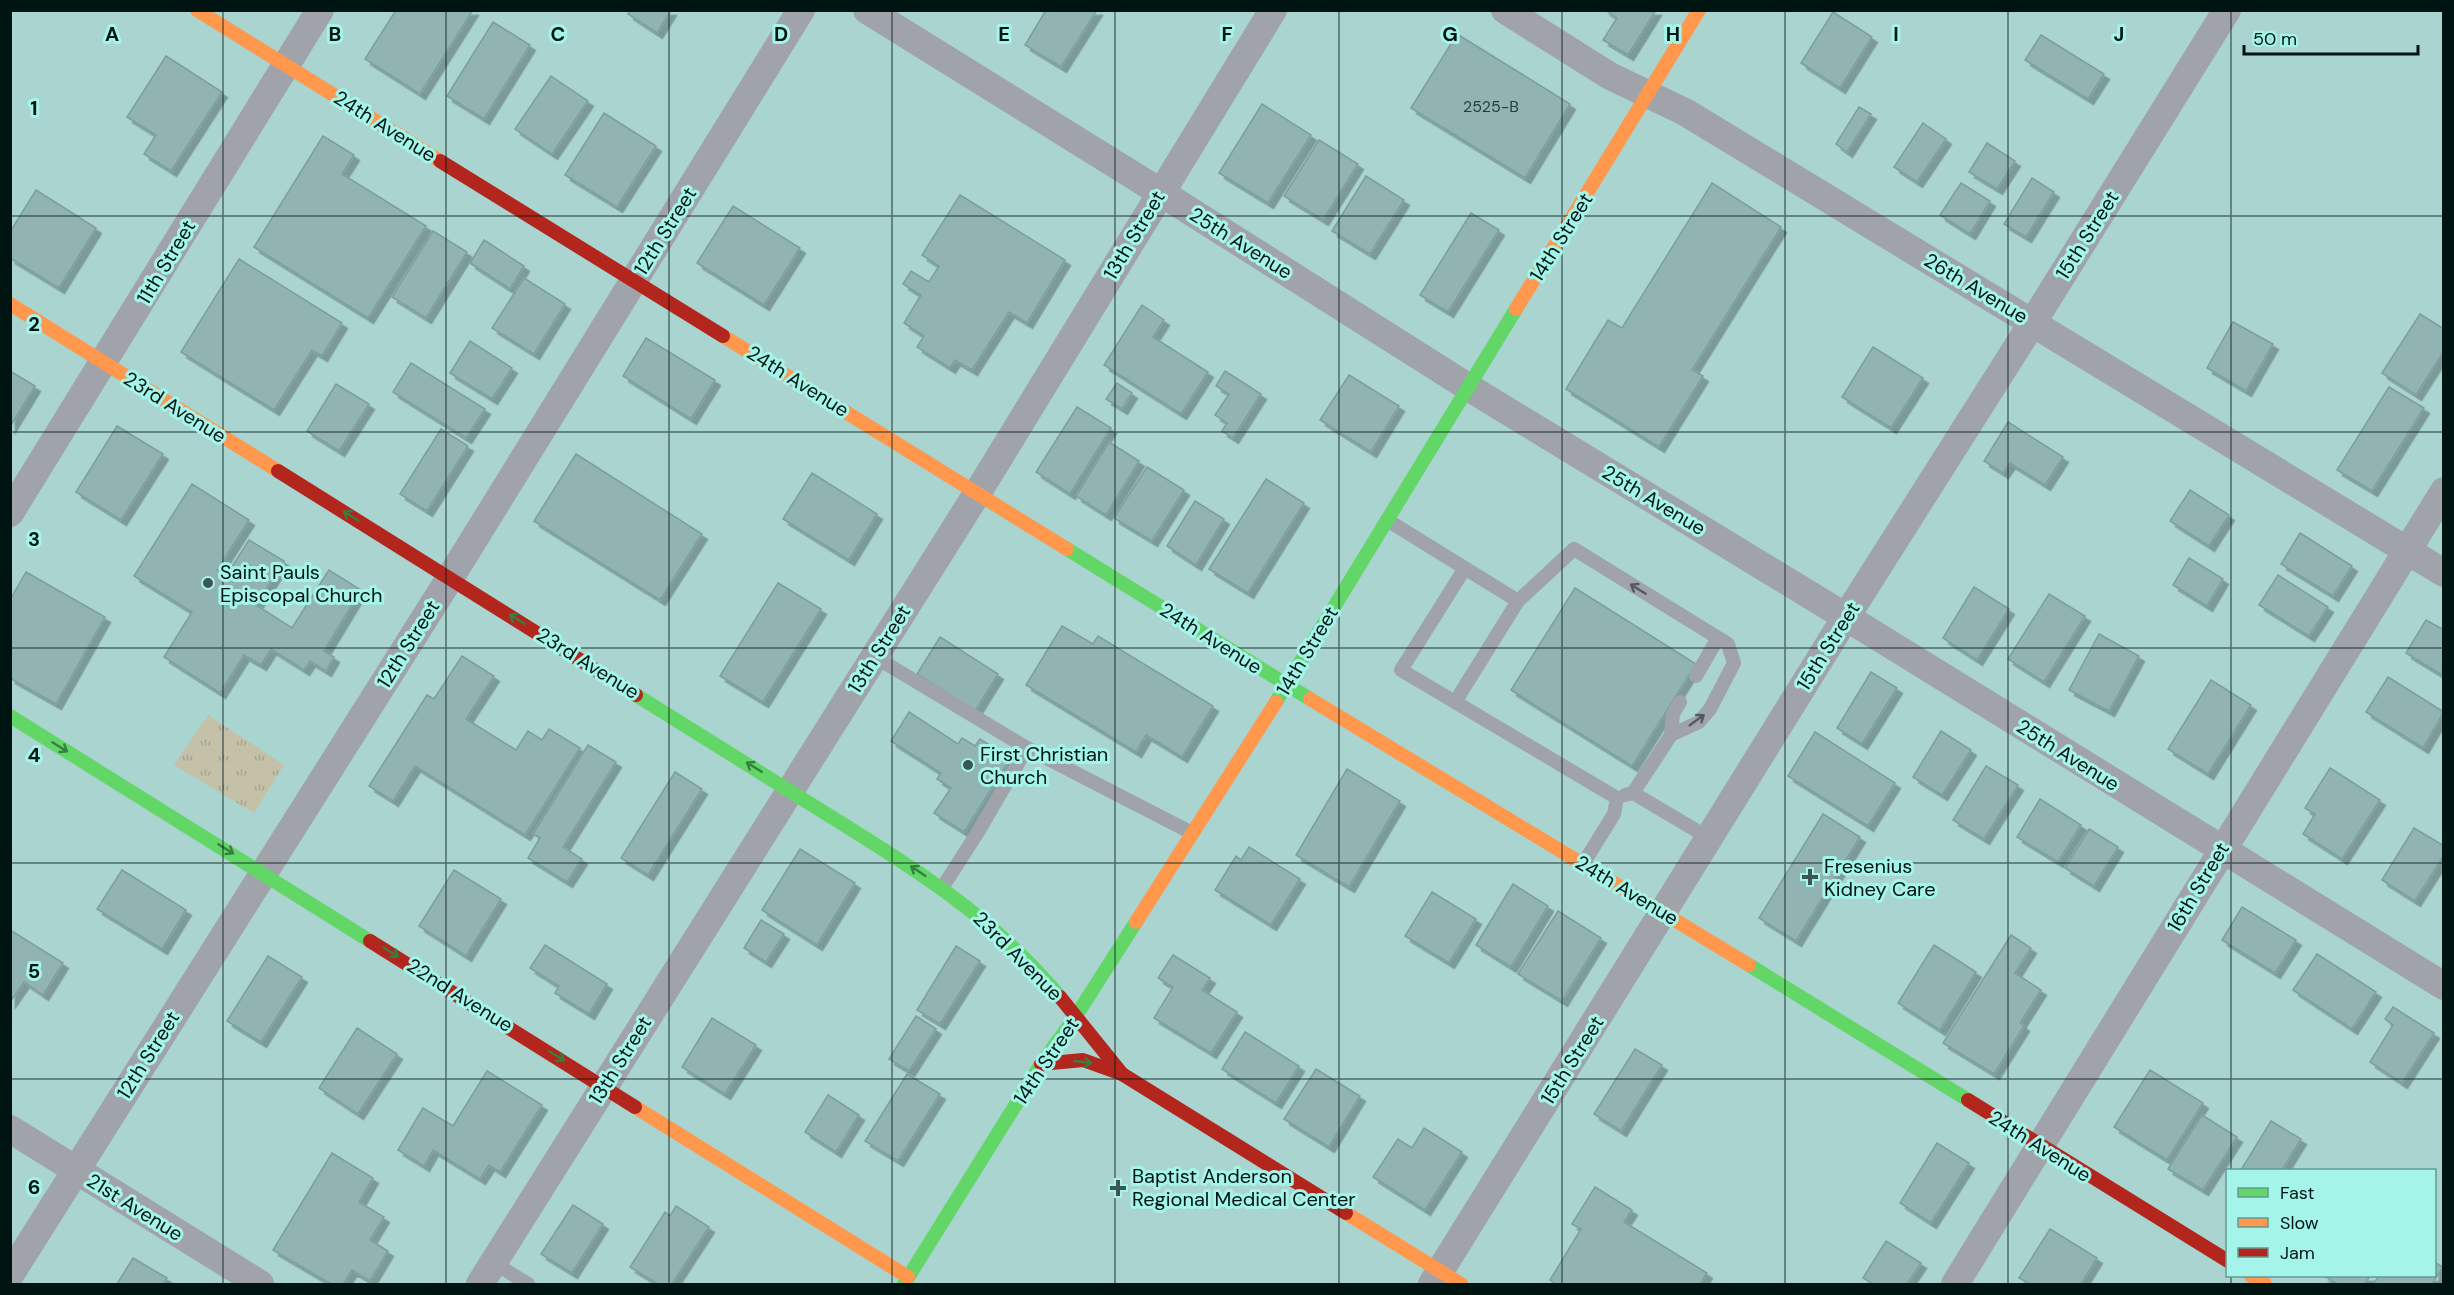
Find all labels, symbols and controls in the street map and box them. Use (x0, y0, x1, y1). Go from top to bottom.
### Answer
scale bar (2244, 18, 2418, 56)
text: A (105, 21, 119, 47)
text: B (329, 21, 341, 47)
text: C (551, 21, 565, 47)
text: D (774, 21, 788, 47)
text: E (998, 21, 1010, 47)
text: F (1221, 21, 1233, 47)
text: G (1442, 21, 1458, 47)
text: H (1666, 21, 1680, 47)
text: I (1893, 21, 1899, 47)
text: J (2114, 21, 2124, 47)
text: 50 m (2253, 27, 2297, 51)
street label: 24th Avenue (329, 84, 441, 168)
text: 1 (30, 95, 38, 121)
house number: 2525-B (1463, 96, 1519, 117)
street label: 12th Street (628, 182, 702, 280)
street label: 13th Street (1097, 186, 1171, 284)
street label: 15th Street (2050, 186, 2125, 284)
street label: 14th Street (1524, 188, 1599, 286)
street label: 25th Avenue (1185, 201, 1297, 285)
street label: 11th Street (131, 215, 201, 309)
street label: 26th Avenue (1919, 247, 2033, 329)
text: 2 (28, 311, 40, 337)
street label: 24th Avenue (742, 339, 854, 423)
street label: 23rd Avenue (119, 365, 231, 449)
street label: 25th Avenue (1597, 459, 1711, 541)
one-way arrow (343, 510, 360, 522)
text: 3 (28, 526, 40, 552)
place label: Saint Pauls Episcopal Church (220, 559, 382, 608)
marker: Saint Pauls Episcopal Church (201, 576, 215, 590)
one-way arrow (1630, 582, 1647, 594)
street label: 12th Street (371, 595, 445, 693)
street label: 24th Avenue (1155, 596, 1267, 680)
street label: 15th Street (1791, 597, 1866, 695)
street label: 13th Street (842, 600, 916, 698)
street label: 14th Street (1270, 601, 1344, 700)
one-way arrow (509, 613, 526, 625)
street label: 23rd Avenue (532, 621, 644, 705)
street label: 25th Avenue (2012, 713, 2124, 797)
one-way arrow (1689, 714, 1705, 727)
one-way arrow (51, 741, 68, 753)
place label: First Christian Church (980, 741, 1108, 790)
text: 4 (28, 742, 41, 768)
marker: First Christian Church (961, 758, 975, 772)
one-way arrow (745, 760, 762, 773)
street label: 16th Street (2161, 837, 2235, 937)
one-way arrow (217, 844, 234, 856)
street label: 24th Avenue (1571, 849, 1683, 931)
place label: Fresenius Kidney Care (1824, 853, 1936, 902)
one-way arrow (911, 865, 927, 877)
marker: Fresenius Kidney Care (1801, 868, 1819, 886)
street label: 23rd Avenue (968, 906, 1068, 1006)
one-way arrow (383, 946, 400, 959)
street label: 22nd Avenue (402, 952, 518, 1038)
text: 5 (28, 958, 40, 984)
street label: 12th Street (111, 1006, 185, 1104)
street label: 13th Street (583, 1011, 657, 1109)
street label: 15th Street (1535, 1011, 1610, 1109)
street label: 14th Street (1007, 1012, 1085, 1110)
one-way arrow (548, 1050, 565, 1062)
one-way arrow (1073, 1057, 1092, 1068)
street label: 24th Avenue (1984, 1104, 2096, 1188)
place label: Baptist Anderson Regional Medical Center (1132, 1163, 1356, 1212)
street label: 21st Avenue (82, 1167, 188, 1247)
legend (2226, 1169, 2436, 1277)
text: 6 (28, 1174, 40, 1200)
marker: Baptist Anderson Regional Medical Center (1109, 1179, 1127, 1197)
text: Fast (2280, 1181, 2315, 1205)
text: Slow (2280, 1211, 2319, 1235)
text: Jam (2280, 1241, 2315, 1265)

